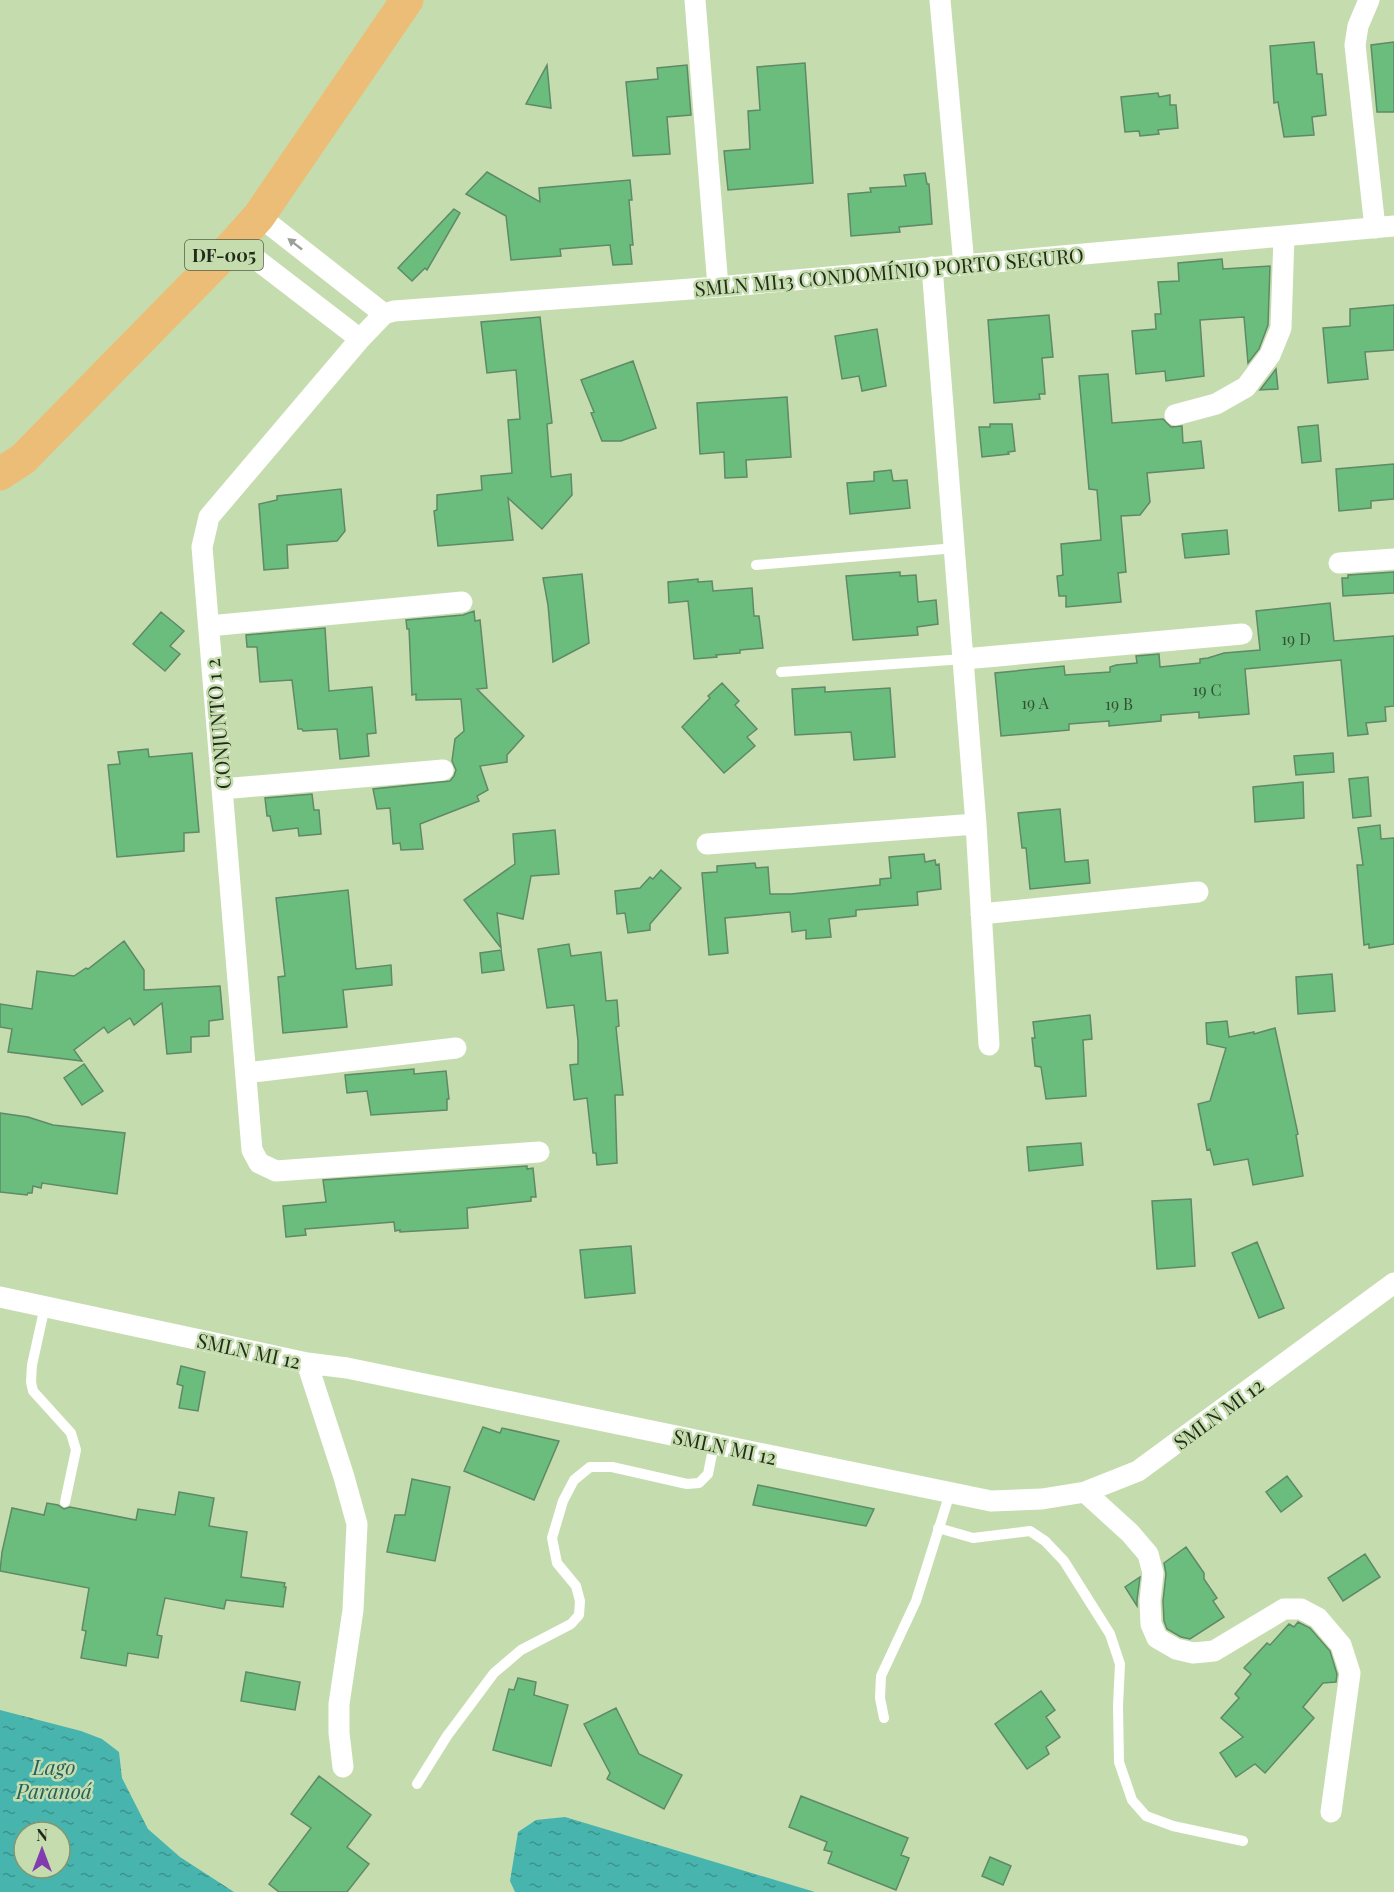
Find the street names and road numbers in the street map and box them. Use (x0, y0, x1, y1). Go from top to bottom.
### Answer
road number: DF-005 (185, 240, 263, 270)
street label: SMLN MI13 CONDOMÍNIO PORTO SEGURO (693, 241, 1085, 301)
street label: CONJUNTO 1 2 (198, 658, 236, 790)
street label: SMLN MI 12 (195, 1326, 303, 1374)
street label: SMLN MI 12 (1167, 1371, 1269, 1455)
street label: SMLN MI 12 (671, 1422, 779, 1470)

